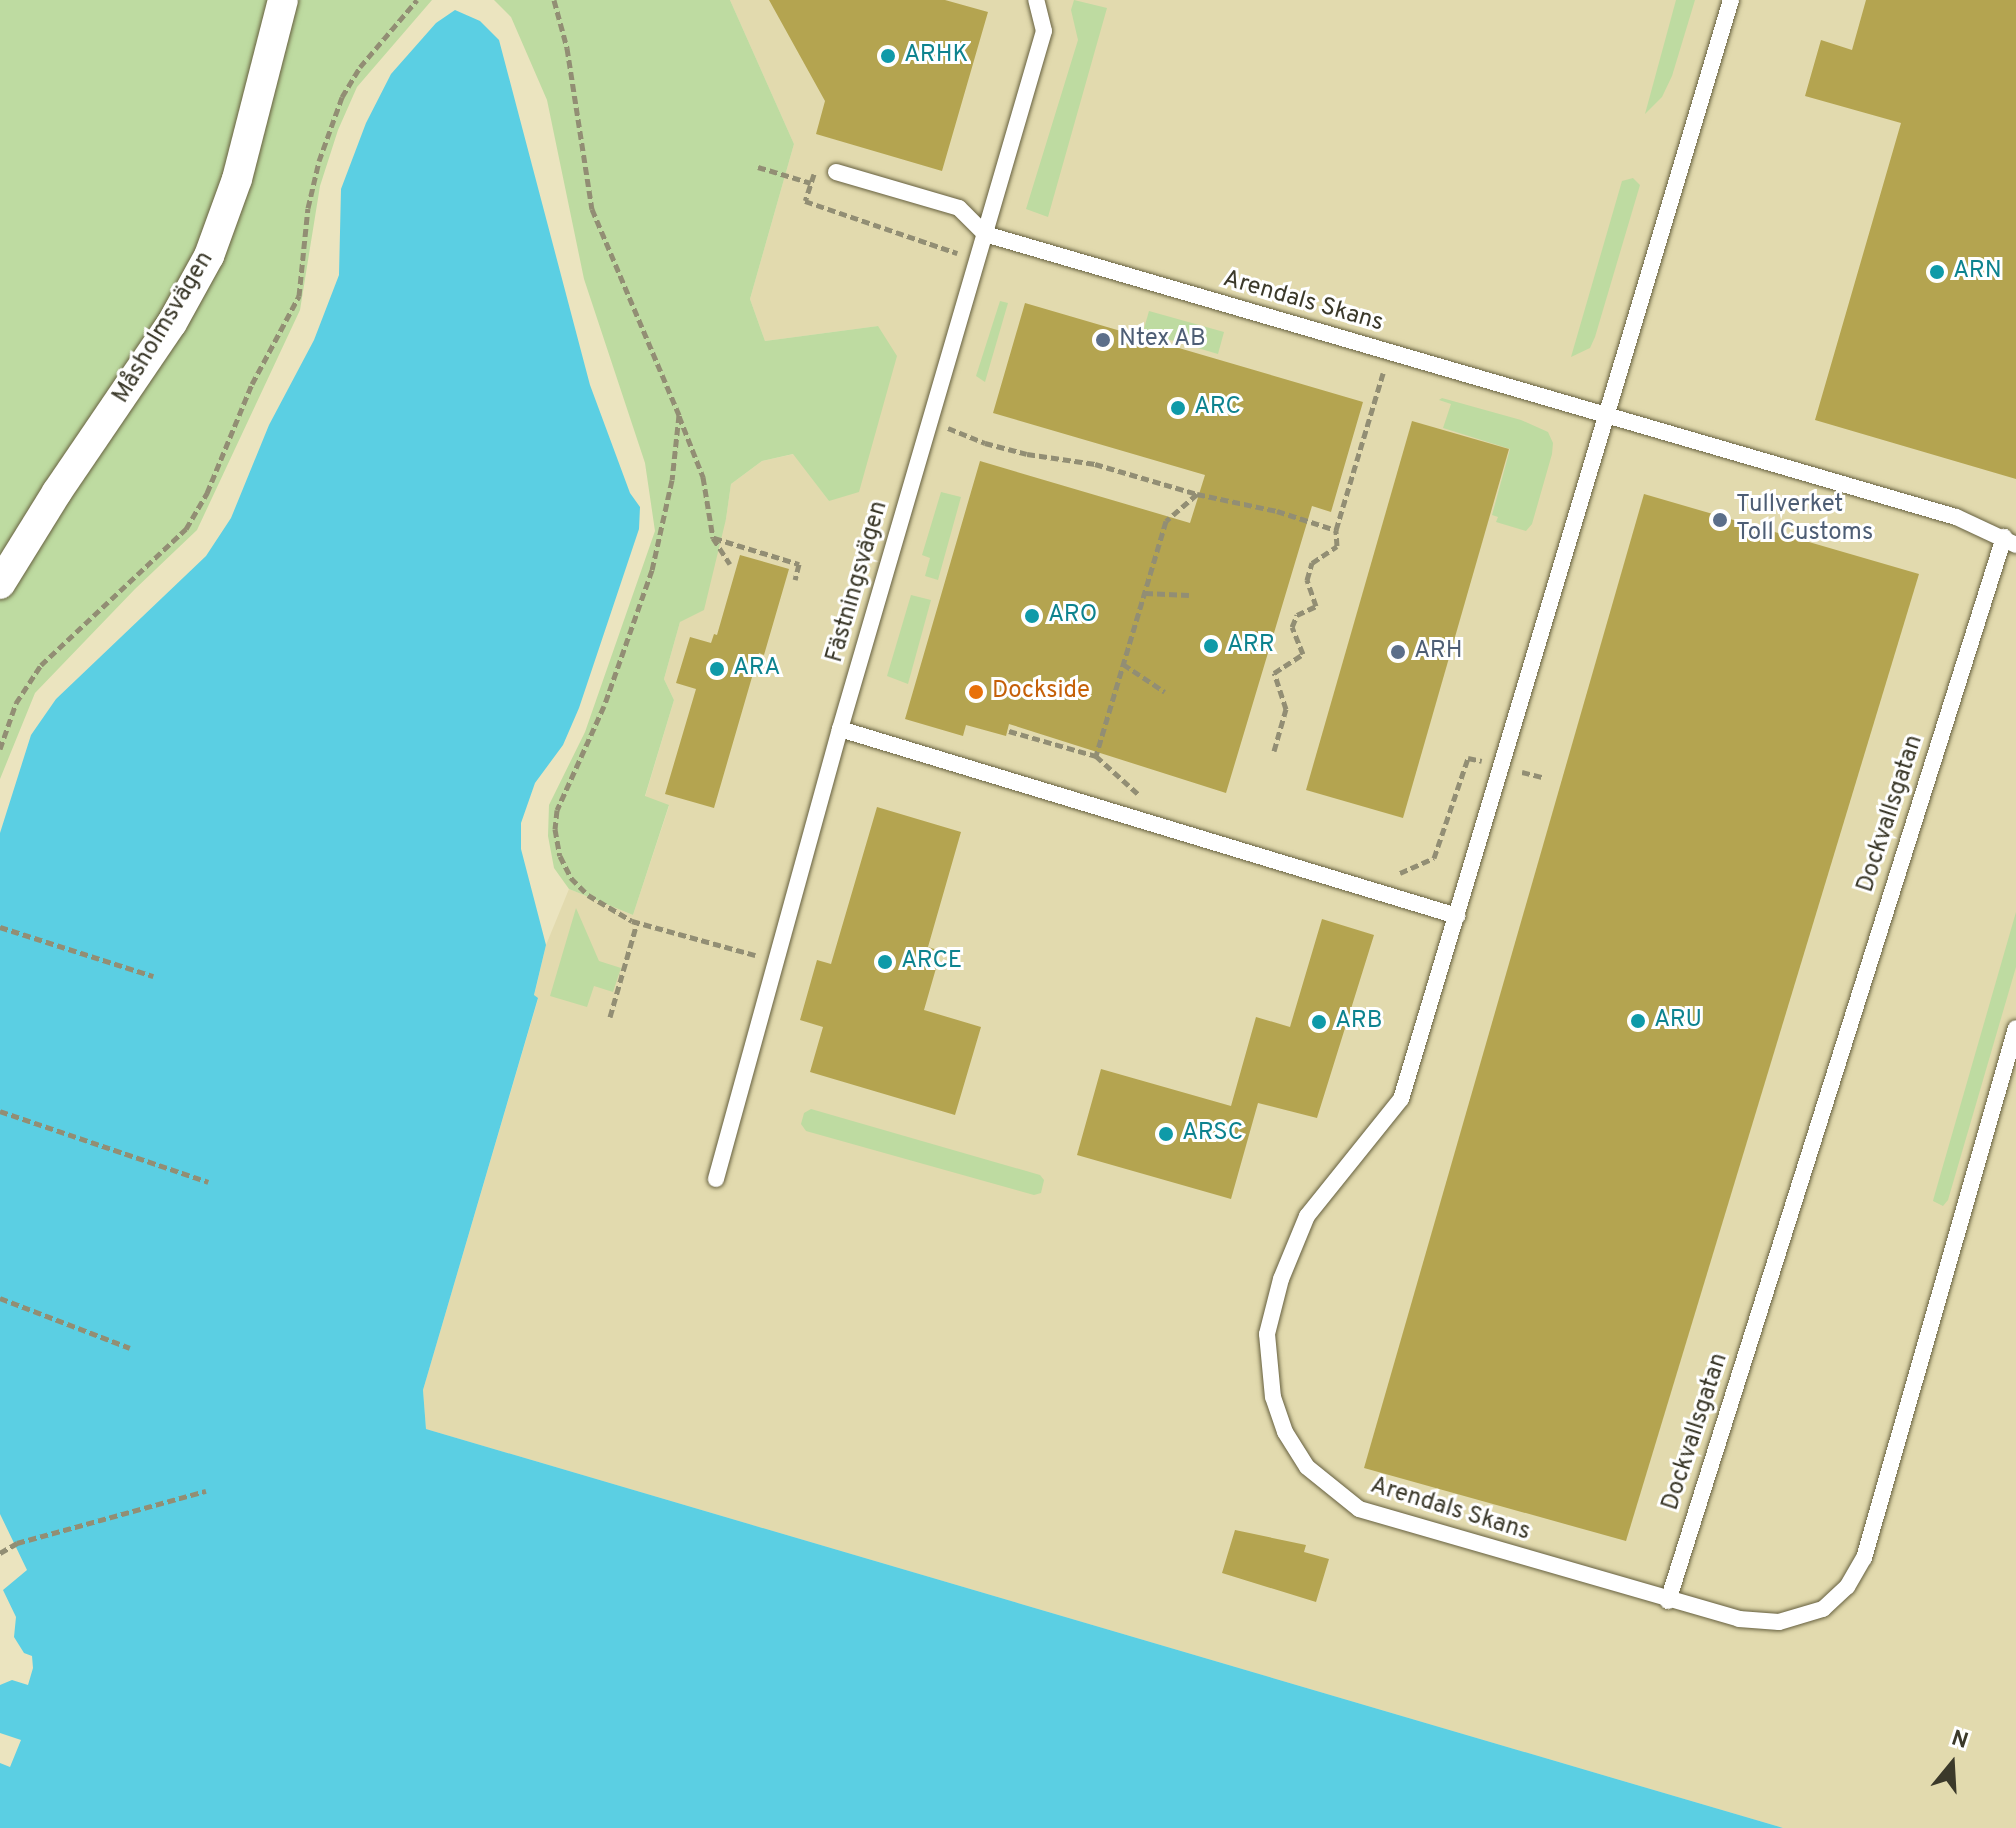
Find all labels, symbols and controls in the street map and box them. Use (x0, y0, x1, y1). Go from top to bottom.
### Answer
place label: ARHK (904, 42, 968, 70)
marker: ARHK (879, 47, 897, 65)
street label: Måsholmsvägen (107, 247, 221, 409)
place label: ARN (1953, 258, 2002, 286)
marker: ARN (1928, 263, 1946, 281)
street label: Arendals Skans (1219, 265, 1387, 339)
place label: Ntex AB (1119, 326, 1207, 354)
marker: Ntex AB (1094, 331, 1112, 349)
place label: ARC (1194, 394, 1241, 422)
marker: ARC (1169, 399, 1187, 417)
place label: Tullverket Toll Customs (1736, 492, 1873, 548)
street label: Fästningsvägen (821, 498, 895, 666)
marker: Tullverket Toll Customs (1711, 511, 1729, 529)
place label: ARO (1048, 602, 1097, 630)
marker: ARO (1023, 607, 1041, 625)
place label: ARR (1227, 632, 1275, 660)
marker: ARR (1202, 637, 1220, 655)
place label: ARH (1414, 638, 1463, 666)
marker: ARH (1389, 643, 1407, 661)
place label: ARA (733, 655, 780, 683)
marker: ARA (708, 660, 726, 678)
place label: Dockside (992, 678, 1090, 706)
marker: Dockside (967, 683, 985, 701)
street label: Dockvallsgatan (1852, 732, 1930, 896)
place label: ARCE (901, 948, 962, 976)
marker: ARCE (876, 953, 894, 971)
place label: ARU (1654, 1007, 1702, 1035)
place label: ARB (1335, 1008, 1383, 1036)
marker: ARU (1629, 1012, 1647, 1030)
marker: ARB (1310, 1013, 1328, 1031)
place label: ARSC (1182, 1120, 1243, 1148)
marker: ARSC (1157, 1125, 1175, 1143)
street label: Dockvallsgatan (1657, 1350, 1735, 1514)
street label: Arendals Skans (1367, 1472, 1533, 1548)
north arrow (1912, 1724, 1992, 1804)
text: N (1948, 1725, 1971, 1756)

